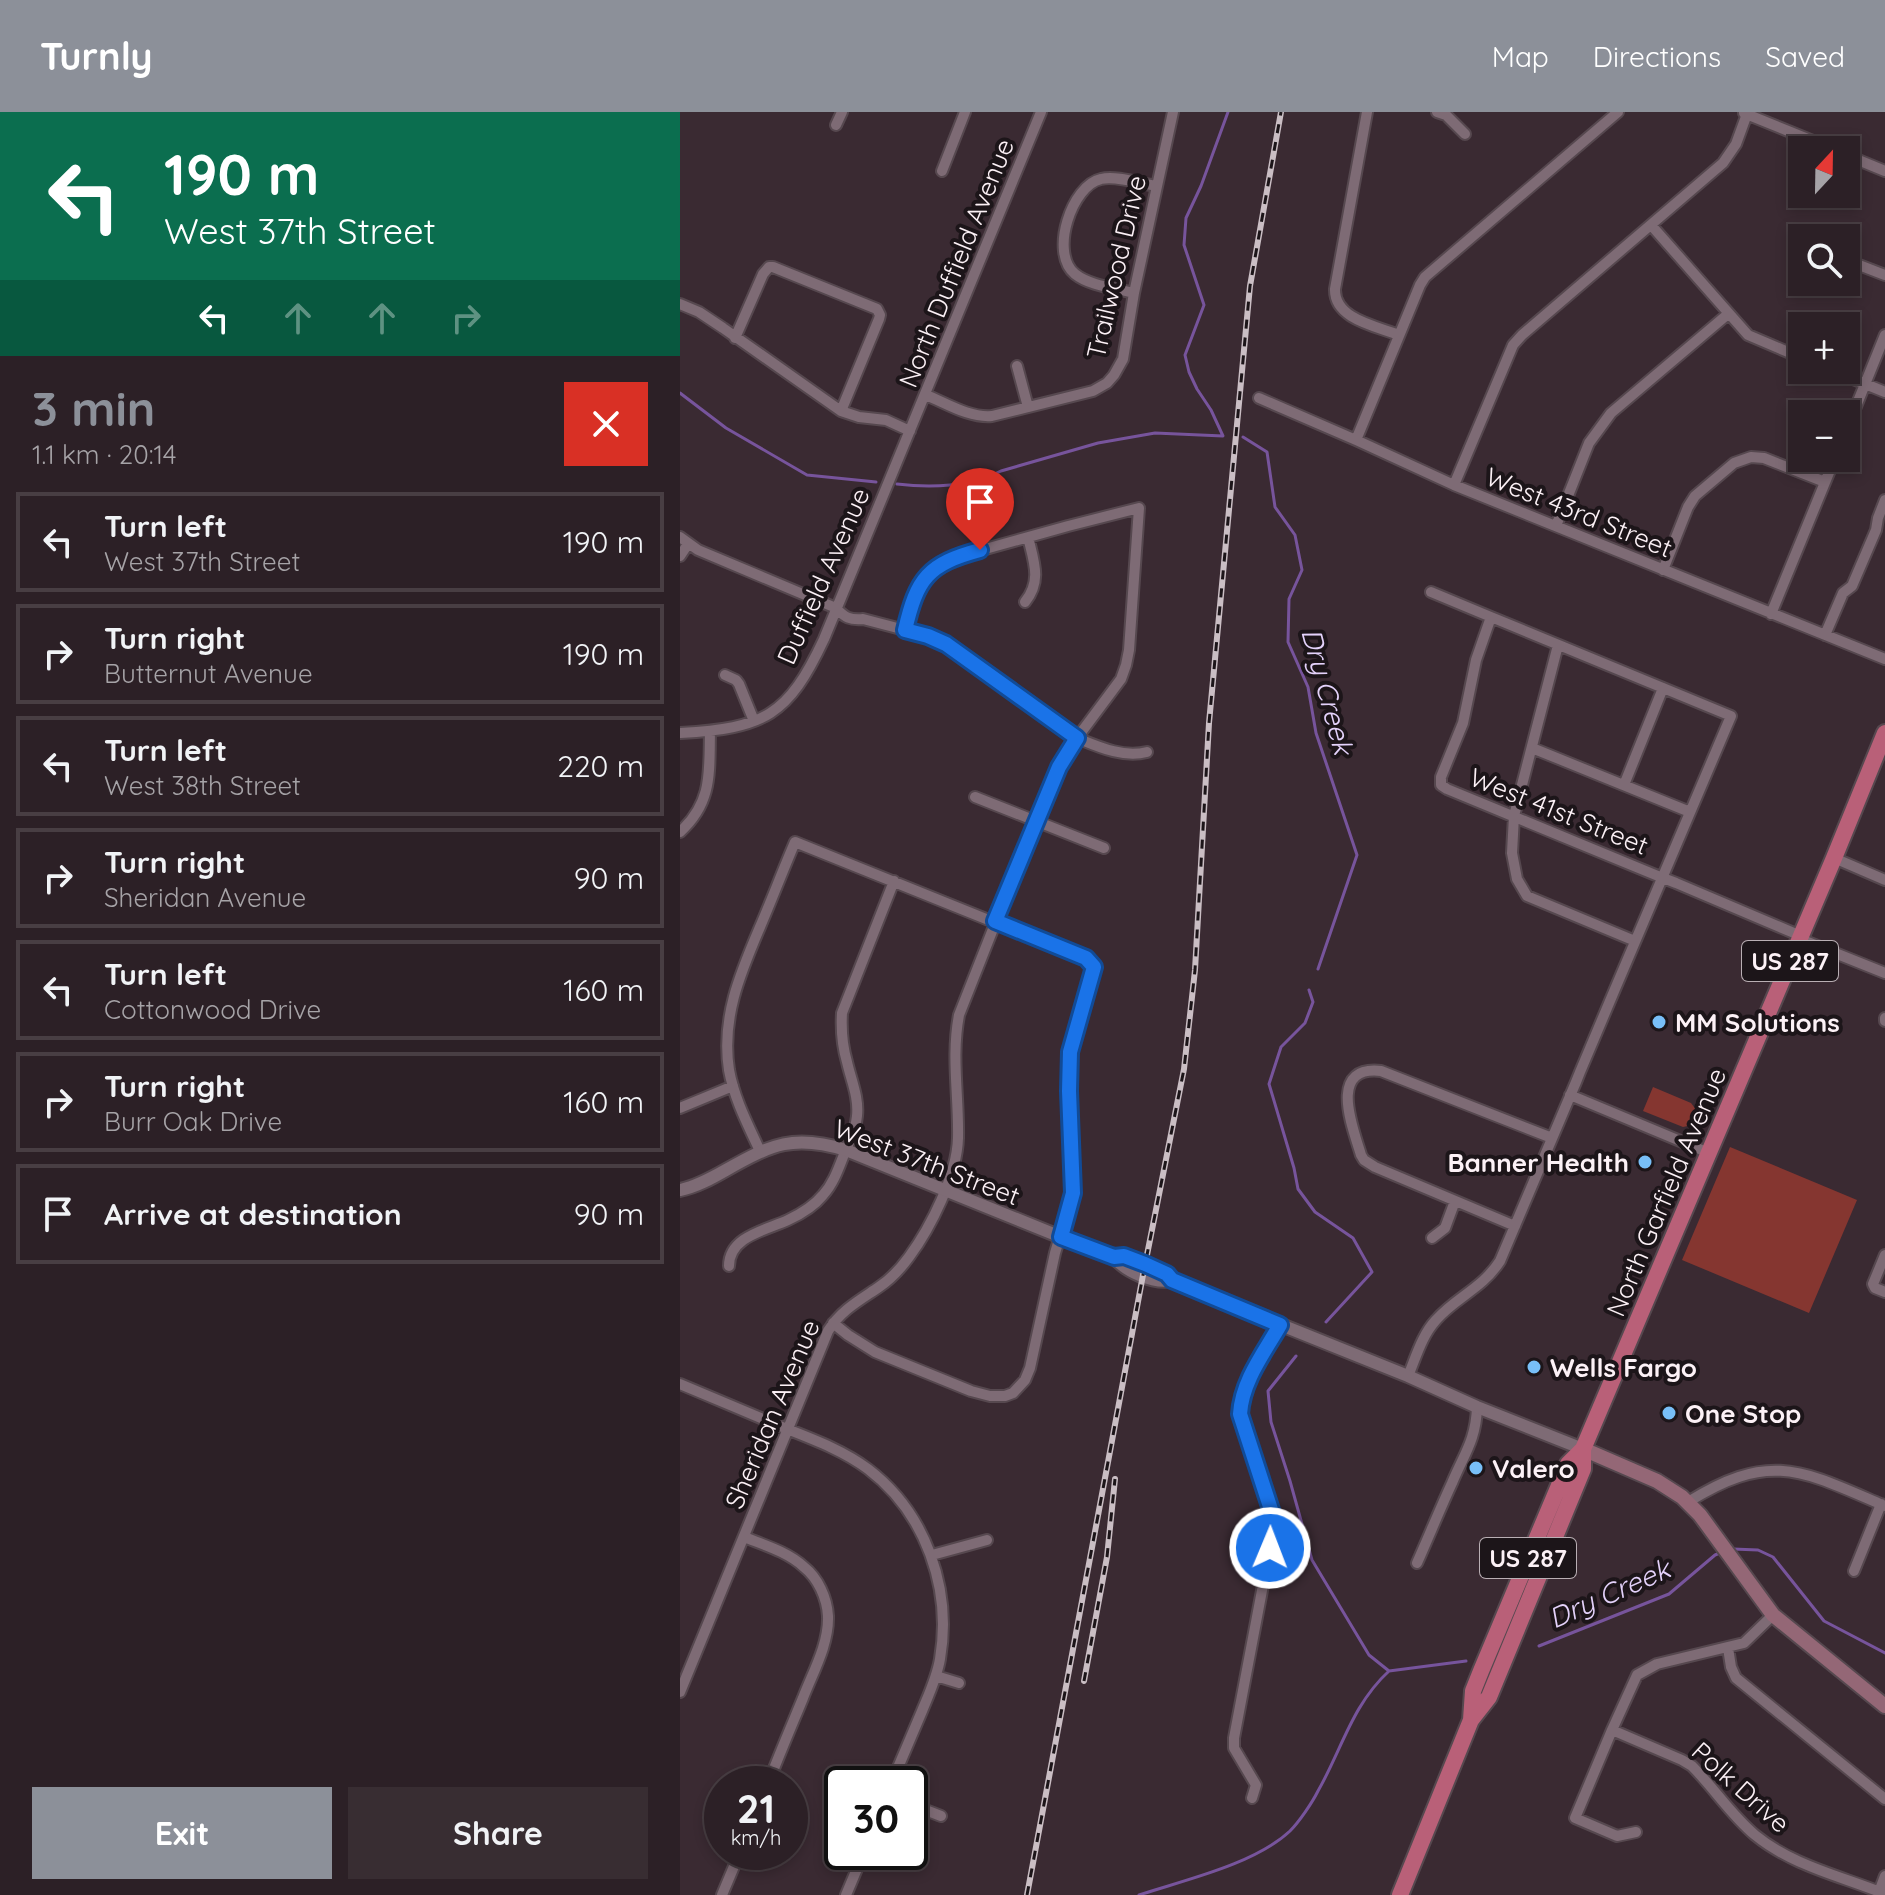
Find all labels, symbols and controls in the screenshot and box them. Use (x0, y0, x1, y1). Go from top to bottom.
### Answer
text: Turnly (40, 32, 153, 80)
text: Map (1492, 39, 1549, 74)
text: Directions (1593, 39, 1721, 74)
text: Saved (1765, 39, 1845, 74)
street label: North Duffield Avenue (891, 134, 1021, 392)
north arrow (1788, 136, 1860, 208)
map controls (1788, 136, 1860, 472)
text: 190 m (164, 139, 319, 209)
icon: left (32, 144, 136, 248)
street label: Trailwood Drive (1079, 172, 1153, 362)
text: West 37th Street (164, 208, 436, 253)
button: search (1788, 224, 1860, 296)
icon: left (192, 296, 236, 340)
icon: ahead (276, 296, 320, 340)
icon: ahead (360, 296, 404, 340)
icon: right (444, 296, 488, 340)
button: + (1788, 312, 1860, 384)
text: 3 min (32, 378, 155, 438)
button: close (564, 382, 648, 466)
button: − (1788, 400, 1860, 472)
text: 1.1 km · 20:14 (32, 438, 177, 471)
street label: West 43rd Street (1481, 460, 1677, 564)
pin (946, 468, 1014, 550)
icon: arrive (958, 480, 1002, 524)
street label: Duffield Avenue (769, 483, 877, 669)
text: Turn left (104, 507, 227, 545)
icon: left (36, 520, 80, 564)
text: 190 m (563, 523, 644, 561)
text: West 37th Street (104, 545, 300, 578)
text: Turn right (104, 619, 245, 657)
water label: Dry Creek (1294, 624, 1362, 761)
icon: right (36, 632, 80, 676)
text: 190 m (563, 635, 644, 673)
text: Butternut Avenue (104, 657, 313, 690)
text: Turn left (104, 731, 227, 769)
icon: left (36, 744, 80, 788)
text: 220 m (557, 747, 644, 785)
street label: West 41st Street (1465, 760, 1653, 862)
text: West 38th Street (104, 769, 301, 802)
text: Turn right (104, 843, 245, 881)
icon: right (36, 856, 80, 900)
text: 90 m (574, 859, 644, 897)
text: Sheridan Avenue (104, 881, 306, 914)
road number: US 287 (1742, 941, 1838, 981)
text: Turn left (104, 955, 227, 993)
icon: left (36, 968, 80, 1012)
text: 160 m (563, 971, 644, 1009)
text: Cottonwood Drive (104, 993, 321, 1026)
place label: MM Solutions (1675, 1006, 1840, 1039)
marker: MM Solutions (1650, 1013, 1668, 1031)
street label: North Garfield Avenue (1599, 1063, 1733, 1321)
text: Turn right (104, 1067, 245, 1105)
icon: right (36, 1080, 80, 1124)
text: 160 m (563, 1083, 644, 1121)
text: Burr Oak Drive (104, 1105, 282, 1138)
street label: West 37th Street (829, 1111, 1025, 1213)
place label: Banner Health (1447, 1146, 1629, 1179)
marker: Banner Health (1636, 1153, 1654, 1171)
icon: arrive (36, 1192, 80, 1236)
text: Arrive at destination (104, 1195, 402, 1233)
text: 90 m (574, 1195, 644, 1233)
street label: Sheridan Avenue (717, 1314, 827, 1514)
place label: Wells Fargo (1550, 1351, 1697, 1384)
marker: Wells Fargo (1525, 1358, 1543, 1376)
place label: One Stop (1685, 1397, 1801, 1430)
marker: One Stop (1660, 1404, 1678, 1422)
place label: Valero (1492, 1452, 1575, 1485)
marker: Valero (1467, 1459, 1485, 1477)
position arrow (1228, 1506, 1312, 1590)
road number: US 287 (1480, 1538, 1576, 1578)
water label: Dry Creek (1543, 1549, 1678, 1635)
street label: Polk Drive (1685, 1734, 1797, 1840)
speed limit sign: 30 (824, 1766, 928, 1870)
text: 21 (737, 1783, 775, 1833)
button: Exit (32, 1787, 332, 1879)
button: Share (348, 1787, 648, 1879)
text: km/h (731, 1825, 781, 1850)

